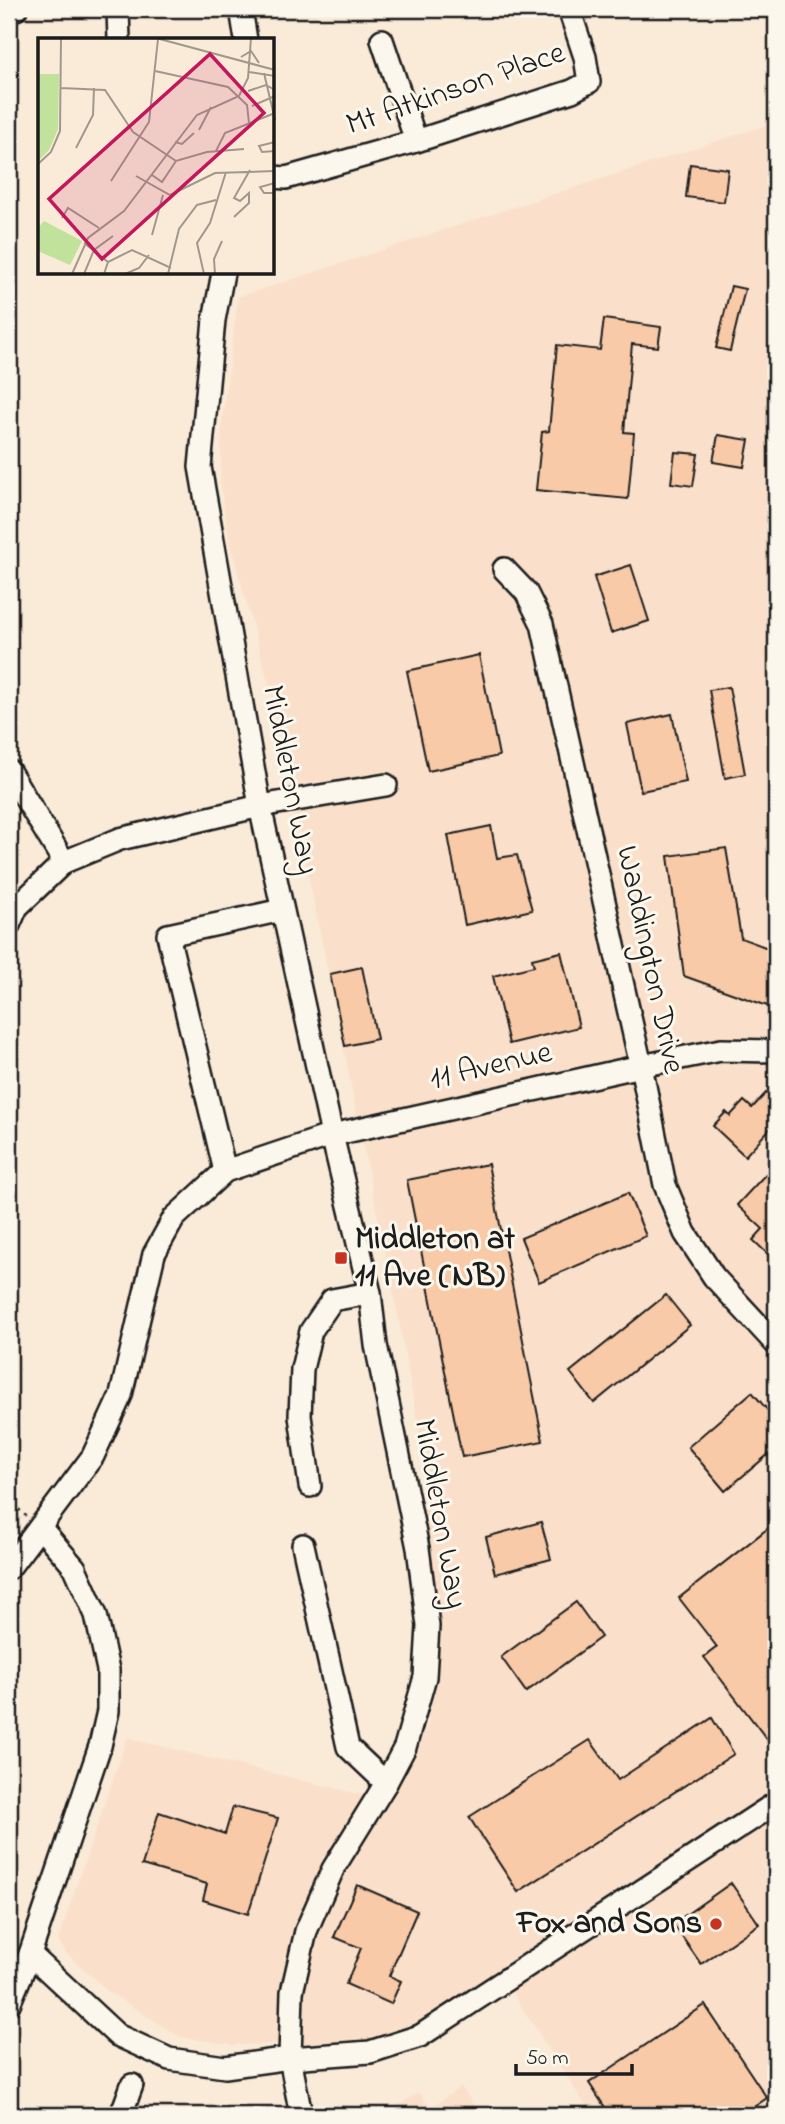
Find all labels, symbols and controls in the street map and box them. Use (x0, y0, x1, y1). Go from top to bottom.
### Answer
street label: Mt Atkinson Place (340, 30, 572, 149)
inset map (38, 38, 275, 275)
street label: Middleton Way (248, 681, 330, 879)
street label: Waddington Drive (602, 842, 696, 1079)
street label: 11 Avenue (425, 1030, 557, 1104)
place label: Middleton at 11 Ave (NB) (355, 1217, 515, 1301)
marker: Middleton at 11 Ave (NB) (333, 1250, 349, 1266)
street label: Middleton Way (399, 1415, 479, 1613)
place label: Fox and Sons (515, 1901, 702, 1948)
marker: Fox and Sons (708, 1916, 724, 1932)
scale bar (516, 2033, 631, 2077)
text: 50 m (526, 2044, 569, 2074)

